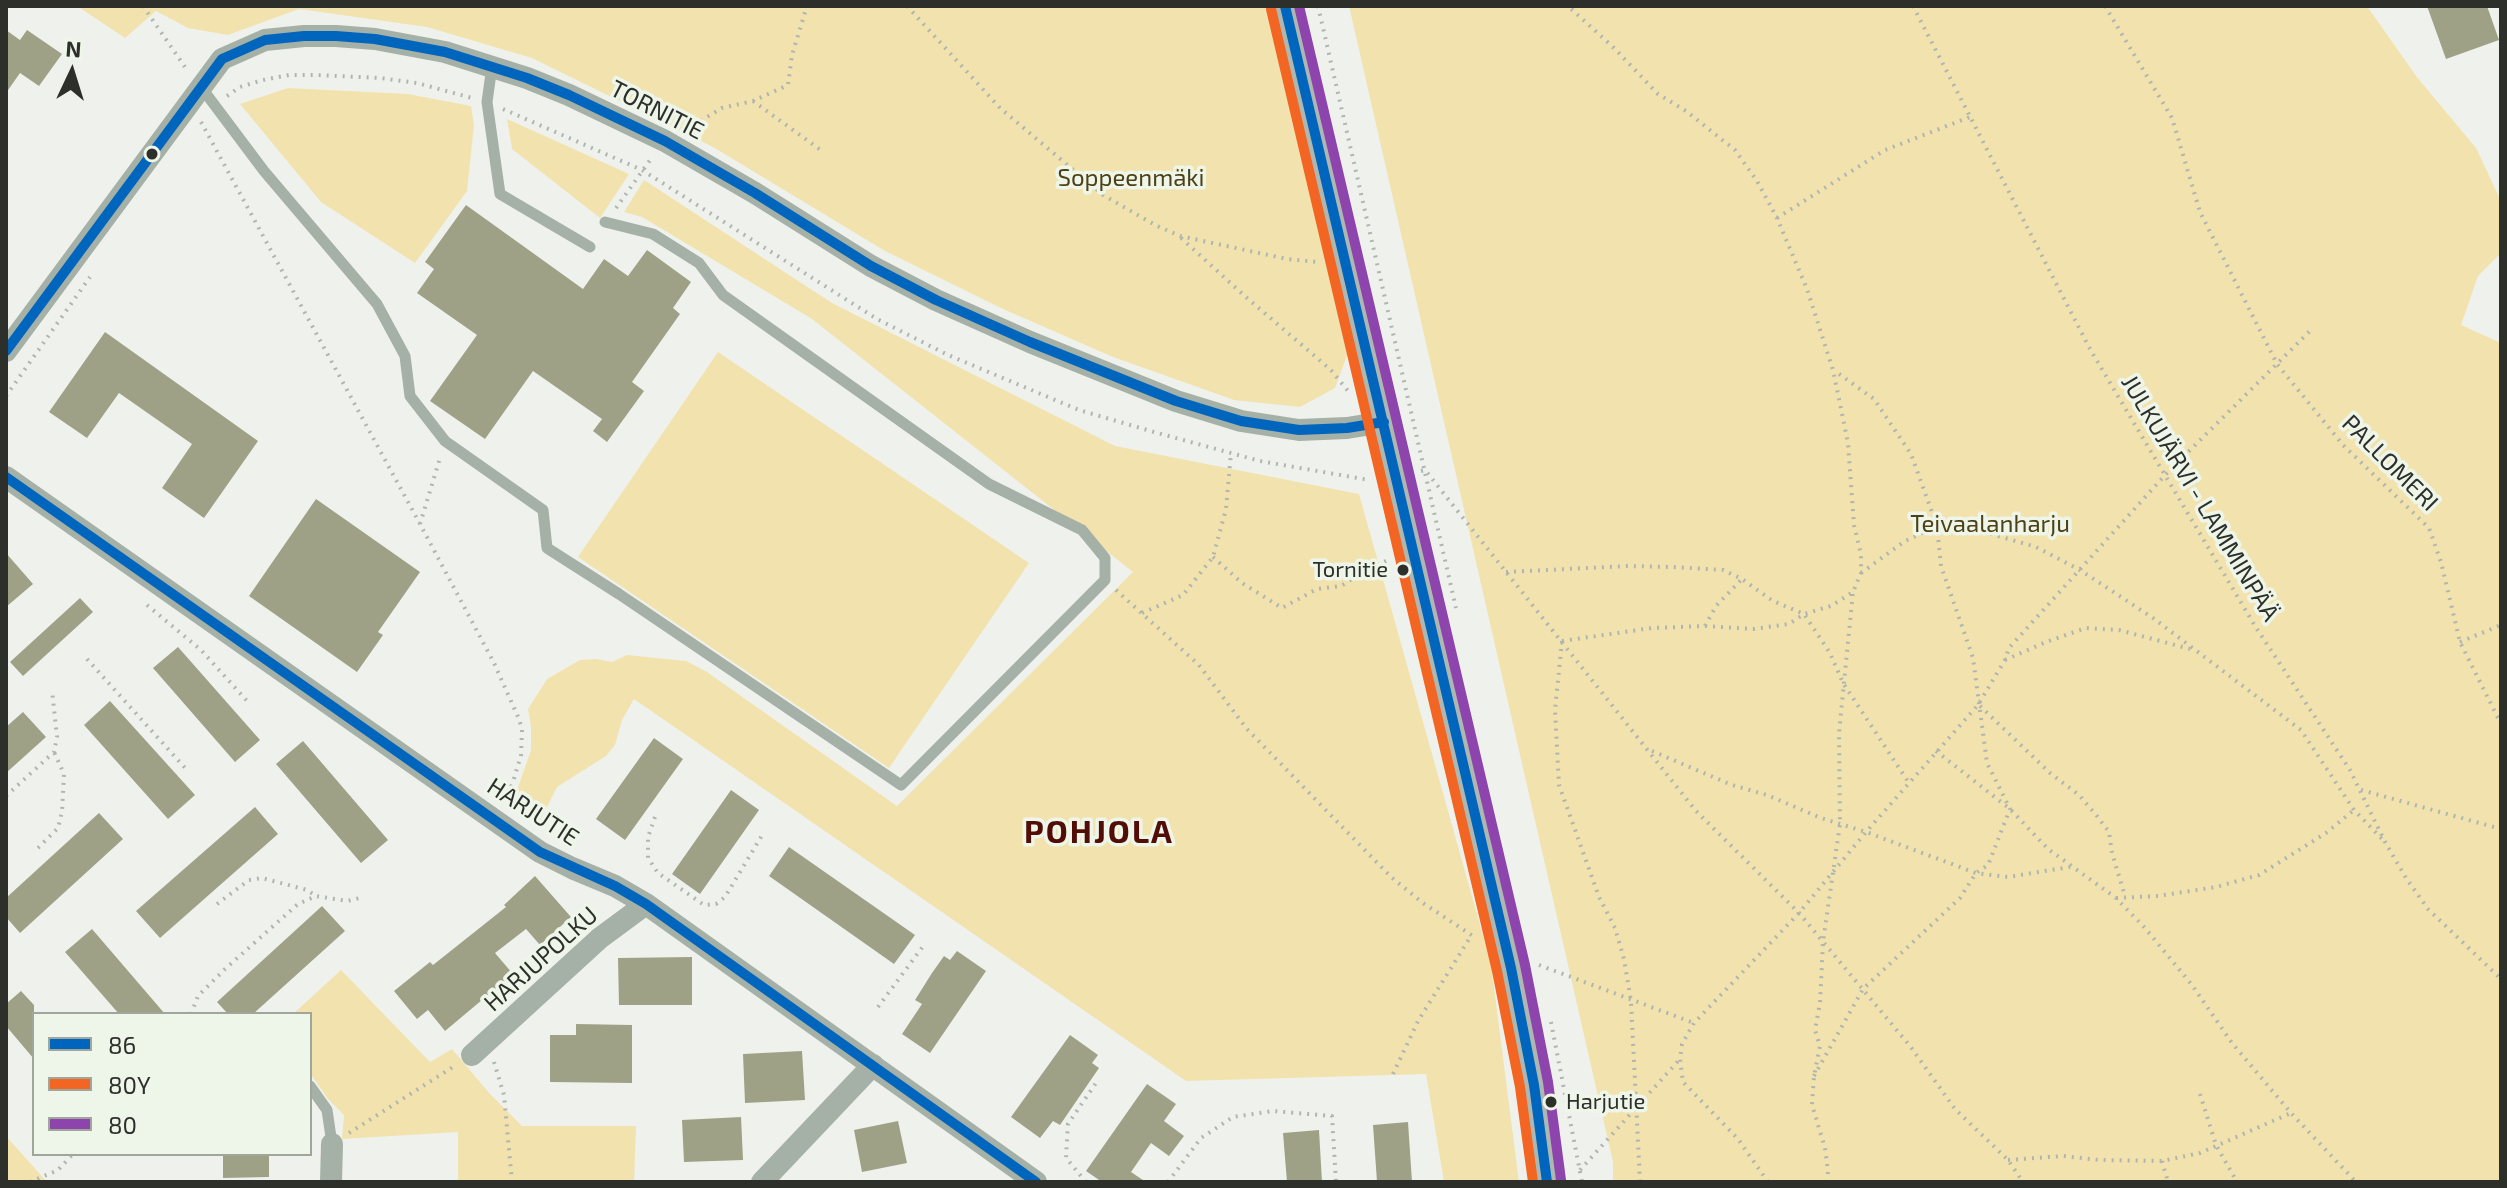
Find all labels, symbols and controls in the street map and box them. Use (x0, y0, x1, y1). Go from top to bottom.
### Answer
north arrow (32, 32, 112, 112)
text: N (65, 35, 82, 62)
street label: TORNITIE (605, 74, 709, 146)
unlabelled marker (144, 146, 160, 162)
park label: Soppeenmäki (1057, 164, 1205, 192)
street label: JULKUJÄRVI - LAMMINPÄÄ (2115, 370, 2285, 626)
street label: PALLOMERI (2336, 409, 2444, 517)
park label: Teivaalanharju (1910, 510, 2070, 538)
place label: Tornitie (1312, 557, 1388, 583)
marker: Tornitie (1395, 562, 1411, 578)
street label: HARJUTIE (482, 772, 584, 852)
district label: POHJOLA (1024, 813, 1174, 851)
street label: HARJUPOLKU (478, 901, 604, 1017)
legend (32, 1012, 312, 1156)
text: 86 (108, 1030, 136, 1059)
text: 80Y (108, 1070, 151, 1099)
place label: Harjutie (1566, 1089, 1645, 1115)
marker: Harjutie (1543, 1094, 1559, 1110)
text: 80 (108, 1110, 137, 1139)

